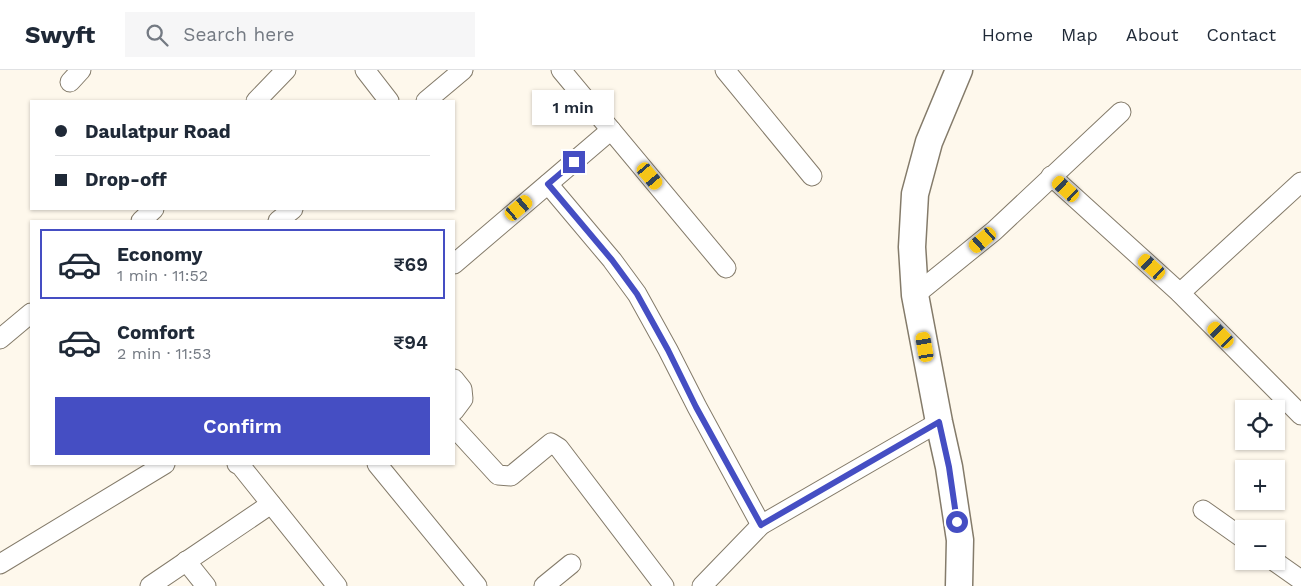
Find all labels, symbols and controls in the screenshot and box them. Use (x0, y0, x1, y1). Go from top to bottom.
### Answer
search box (125, 12, 475, 57)
text: Swyft (25, 21, 95, 49)
icon: search (143, 21, 171, 49)
text: Search here (183, 23, 295, 46)
text: Home (982, 24, 1033, 45)
text: Map (1061, 24, 1098, 45)
text: About (1126, 24, 1178, 45)
text: Contact (1206, 24, 1276, 45)
callout: 1 min (533, 89, 615, 124)
text: 1 min (552, 98, 594, 117)
text: Daulatpur Road (85, 120, 231, 143)
route end (563, 151, 585, 173)
car (634, 160, 665, 192)
text: Drop-off (85, 168, 167, 191)
car (1049, 173, 1082, 205)
car (502, 193, 535, 223)
car (966, 224, 999, 256)
icon: car (57, 242, 102, 287)
text: Economy (117, 243, 202, 266)
car (1135, 251, 1168, 283)
text: ₹69 (394, 253, 428, 276)
text: 1 min · 11:52 (117, 266, 208, 285)
car (1205, 319, 1236, 351)
icon: car (57, 320, 102, 365)
text: Comfort (117, 321, 195, 344)
text: ₹94 (393, 331, 428, 354)
car (915, 331, 934, 363)
text: 2 min · 11:53 (117, 344, 211, 363)
button: Confirm (55, 397, 430, 455)
map controls (1235, 400, 1285, 570)
button: locate (1235, 400, 1285, 450)
button: + (1235, 460, 1285, 510)
route start (946, 511, 968, 533)
button: − (1235, 520, 1285, 570)

